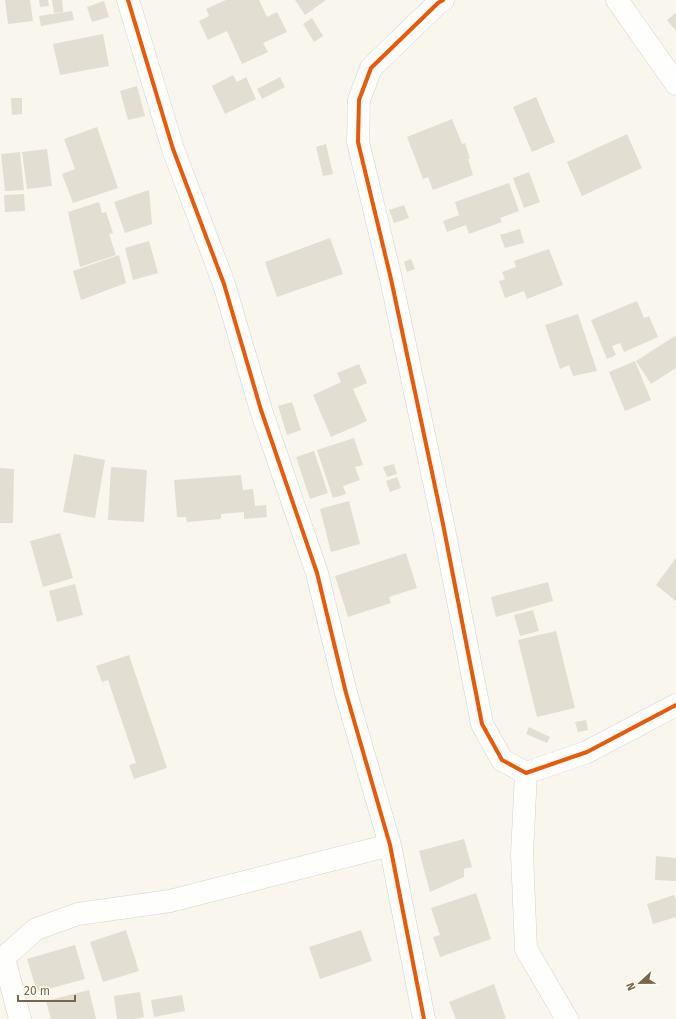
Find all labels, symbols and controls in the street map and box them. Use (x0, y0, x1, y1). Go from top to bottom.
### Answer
north arrow (620, 963, 660, 1003)
scale bar (18, 977, 75, 1003)
text: N (624, 981, 639, 992)
text: 20 m (24, 984, 50, 998)

